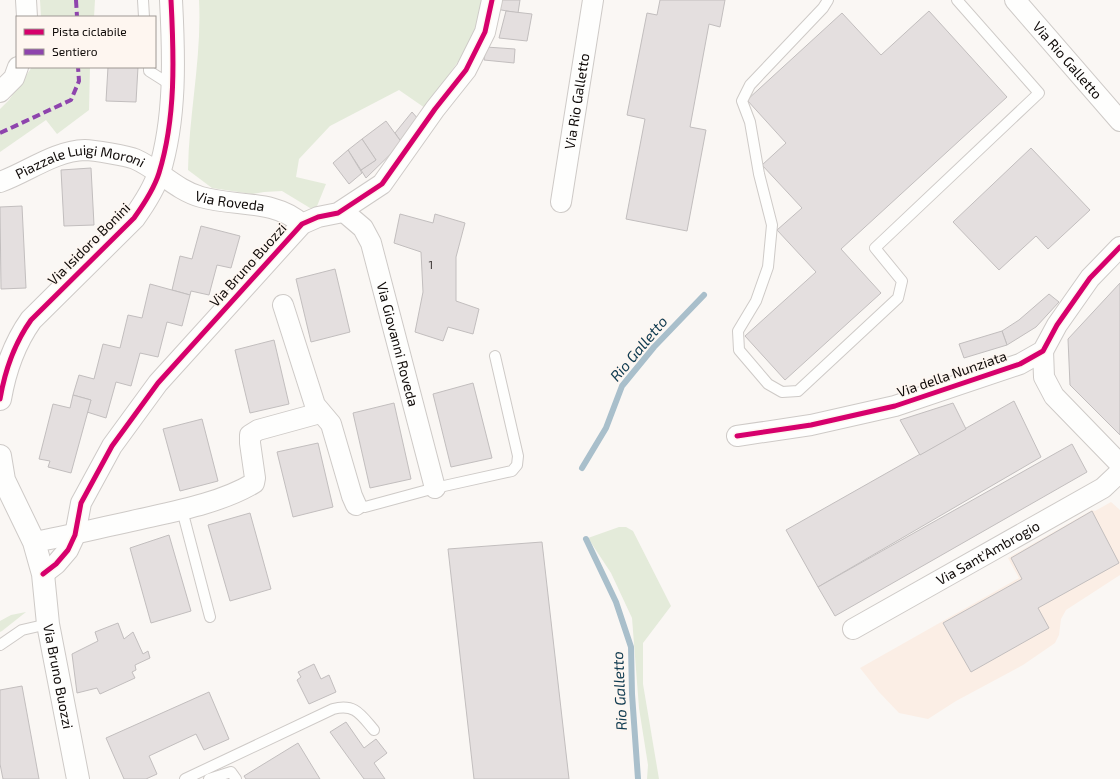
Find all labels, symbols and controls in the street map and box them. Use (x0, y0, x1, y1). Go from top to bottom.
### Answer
legend (16, 16, 156, 68)
street label: Via Rio Galletto (1030, 18, 1106, 102)
text: Pista ciclabile (52, 24, 127, 38)
text: Sentiero (52, 44, 98, 58)
street label: Via Rio Galletto (560, 52, 592, 150)
street label: Piazzale Luigi Moroni (12, 141, 148, 182)
street label: Via Roveda (193, 187, 266, 214)
street label: Via Isidoro Bonini (44, 199, 133, 288)
street label: Via Bruno Buozzi (206, 219, 290, 310)
house number: 1 (429, 257, 433, 271)
street label: Via Giovanni Roveda (374, 280, 422, 408)
water label: Rio Galletto (606, 312, 671, 385)
street label: Via della Nunziata (895, 347, 1009, 400)
street label: Via Sant'Ambrogio (933, 517, 1042, 588)
street label: Via Bruno Buozzi (40, 622, 77, 730)
water label: Rio Galletto (608, 651, 630, 731)

